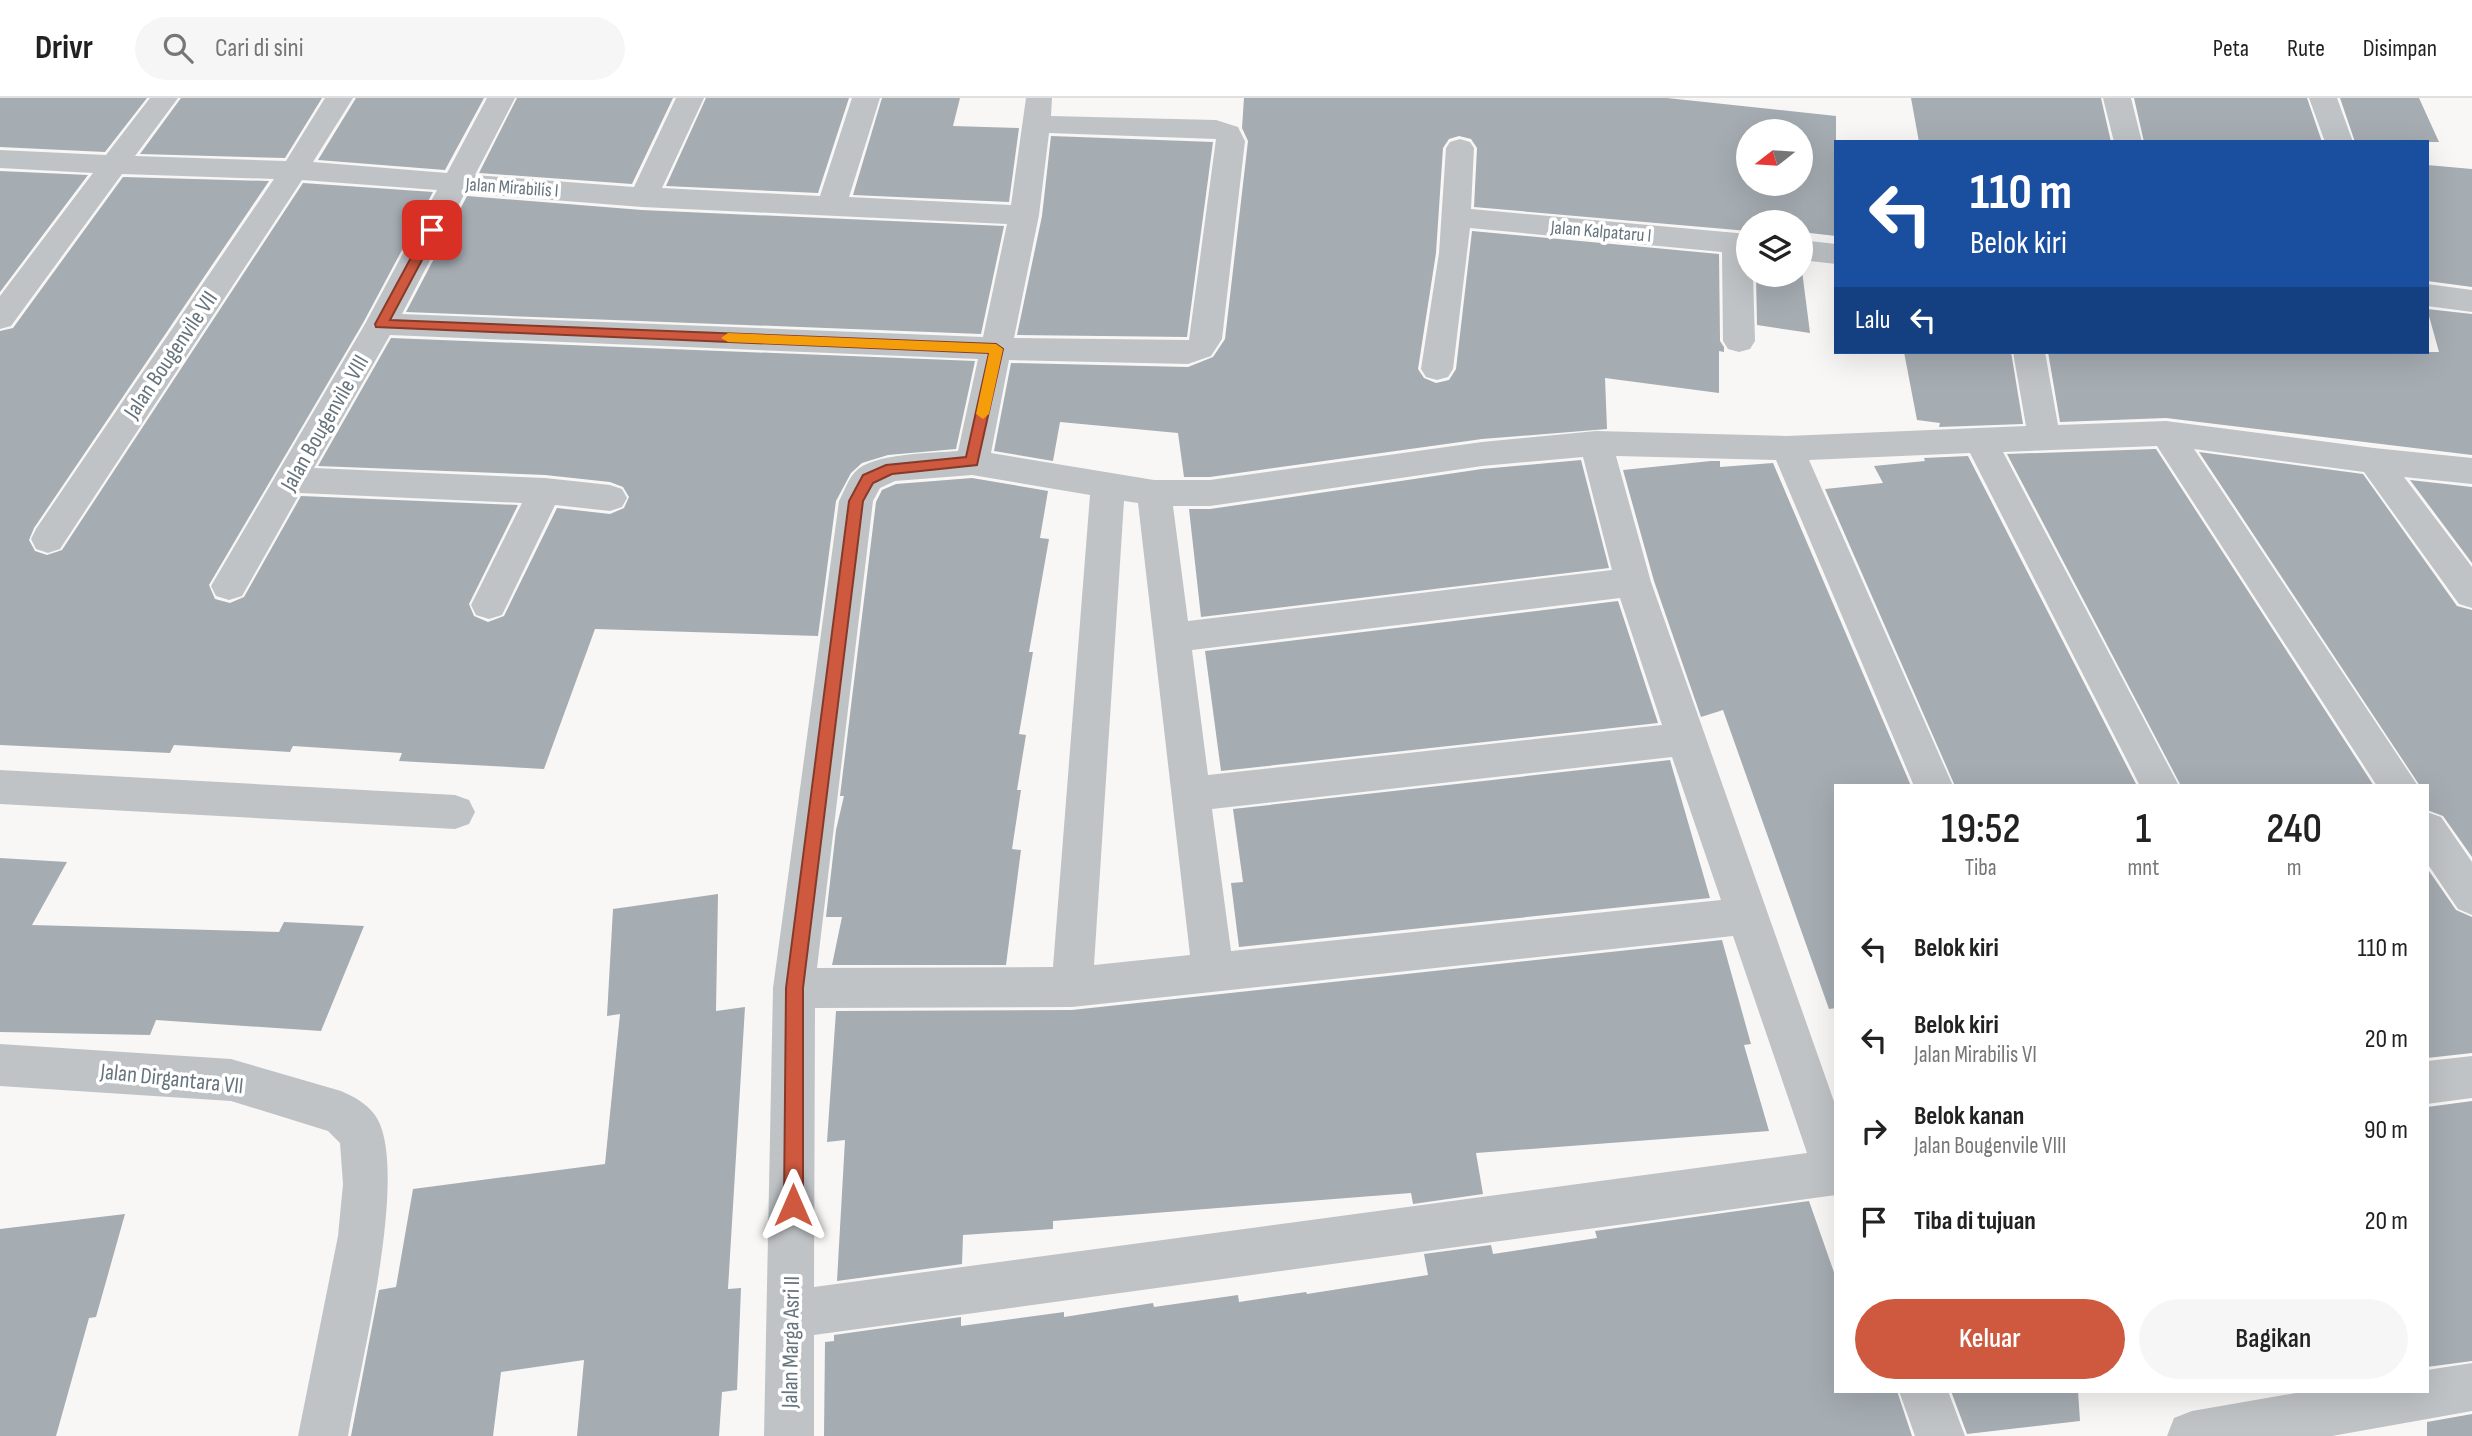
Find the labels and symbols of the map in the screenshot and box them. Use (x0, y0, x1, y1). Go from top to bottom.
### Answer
north arrow (1736, 119, 1813, 196)
street label: Jalan Mirabilis I (464, 173, 559, 203)
pin (402, 200, 462, 260)
street label: Jalan Kalpataru I (1549, 216, 1652, 248)
street label: Jalan Bougenvile VII (118, 286, 224, 425)
street label: Jalan Bougenvile VIII (274, 350, 375, 497)
street label: Jalan Dirgantara VII (98, 1057, 245, 1100)
position arrow (756, 1168, 830, 1242)
street label: Jalan Marga Asri II (776, 1276, 806, 1409)

